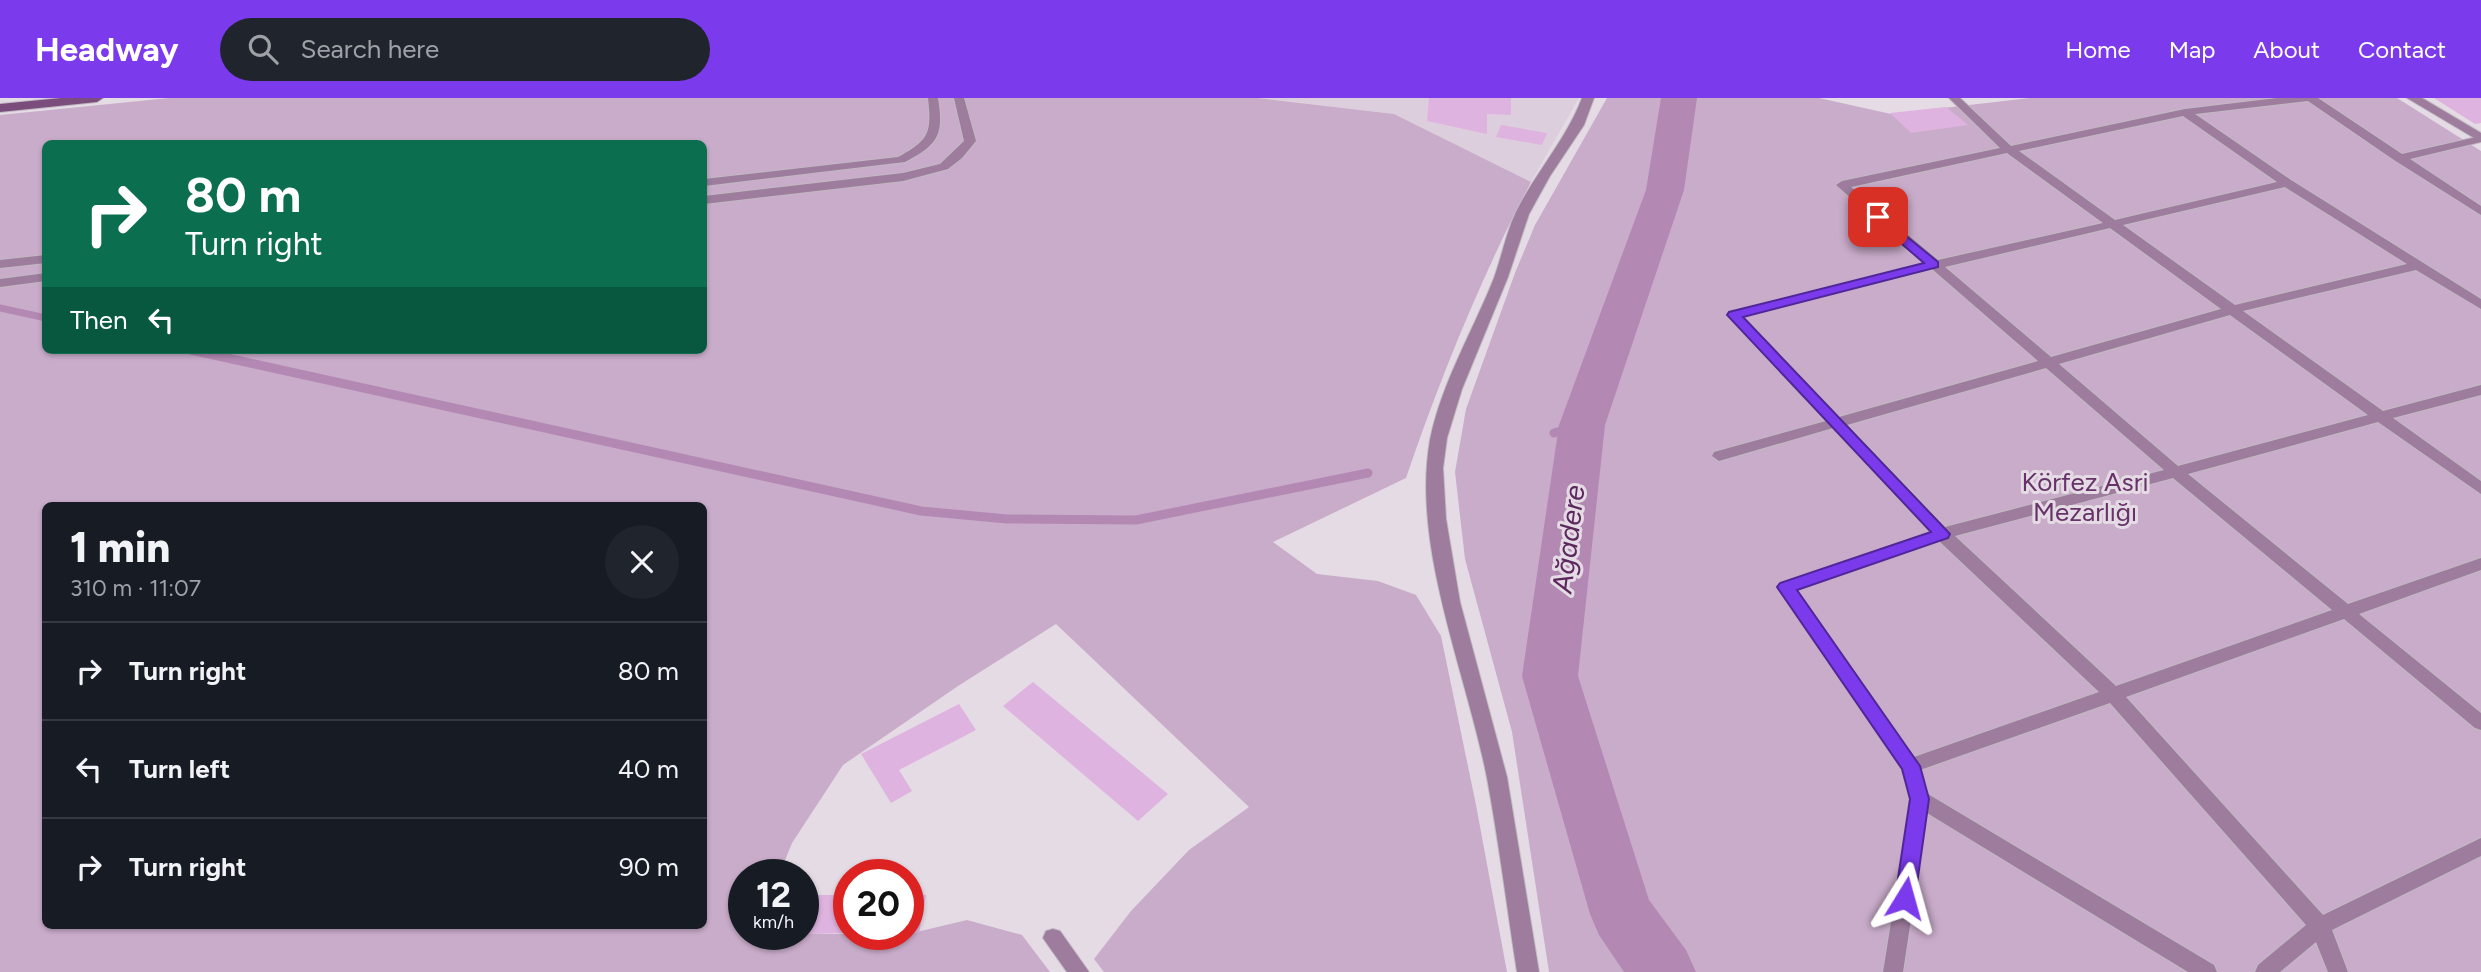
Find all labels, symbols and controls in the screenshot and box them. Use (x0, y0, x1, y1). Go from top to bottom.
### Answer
search box (220, 18, 710, 81)
text: Headway (35, 30, 178, 69)
icon: search (244, 30, 282, 68)
text: Search here (300, 33, 439, 65)
text: Home (2065, 35, 2131, 64)
text: Map (2169, 35, 2215, 64)
text: About (2253, 35, 2320, 64)
text: Contact (2358, 35, 2446, 64)
text: 80 m (185, 165, 301, 224)
icon: right (70, 168, 161, 259)
pin (1848, 187, 1908, 247)
icon: arrive (1859, 198, 1897, 236)
text: Turn right (185, 225, 323, 263)
icon: left (142, 301, 180, 339)
text: Then (70, 304, 128, 336)
park label: Körfez Asri Mezarlığı (2022, 466, 2148, 528)
water label: Ağadere (1544, 483, 1591, 596)
text: 1 min (70, 522, 170, 573)
button: close (605, 525, 679, 599)
text: 310 m · 11:07 (70, 574, 201, 602)
icon: right (70, 652, 108, 690)
text: Turn right (129, 655, 246, 687)
text: 80 m (618, 655, 679, 687)
icon: left (70, 750, 108, 788)
text: Turn left (129, 753, 230, 785)
text: 40 m (618, 753, 679, 785)
icon: right (70, 848, 108, 886)
text: Turn right (129, 851, 246, 883)
text: 90 m (619, 851, 679, 883)
speed limit sign: 20 (833, 859, 924, 950)
position arrow (1868, 861, 1942, 935)
text: 12 (756, 874, 791, 916)
text: km/h (753, 911, 794, 933)

